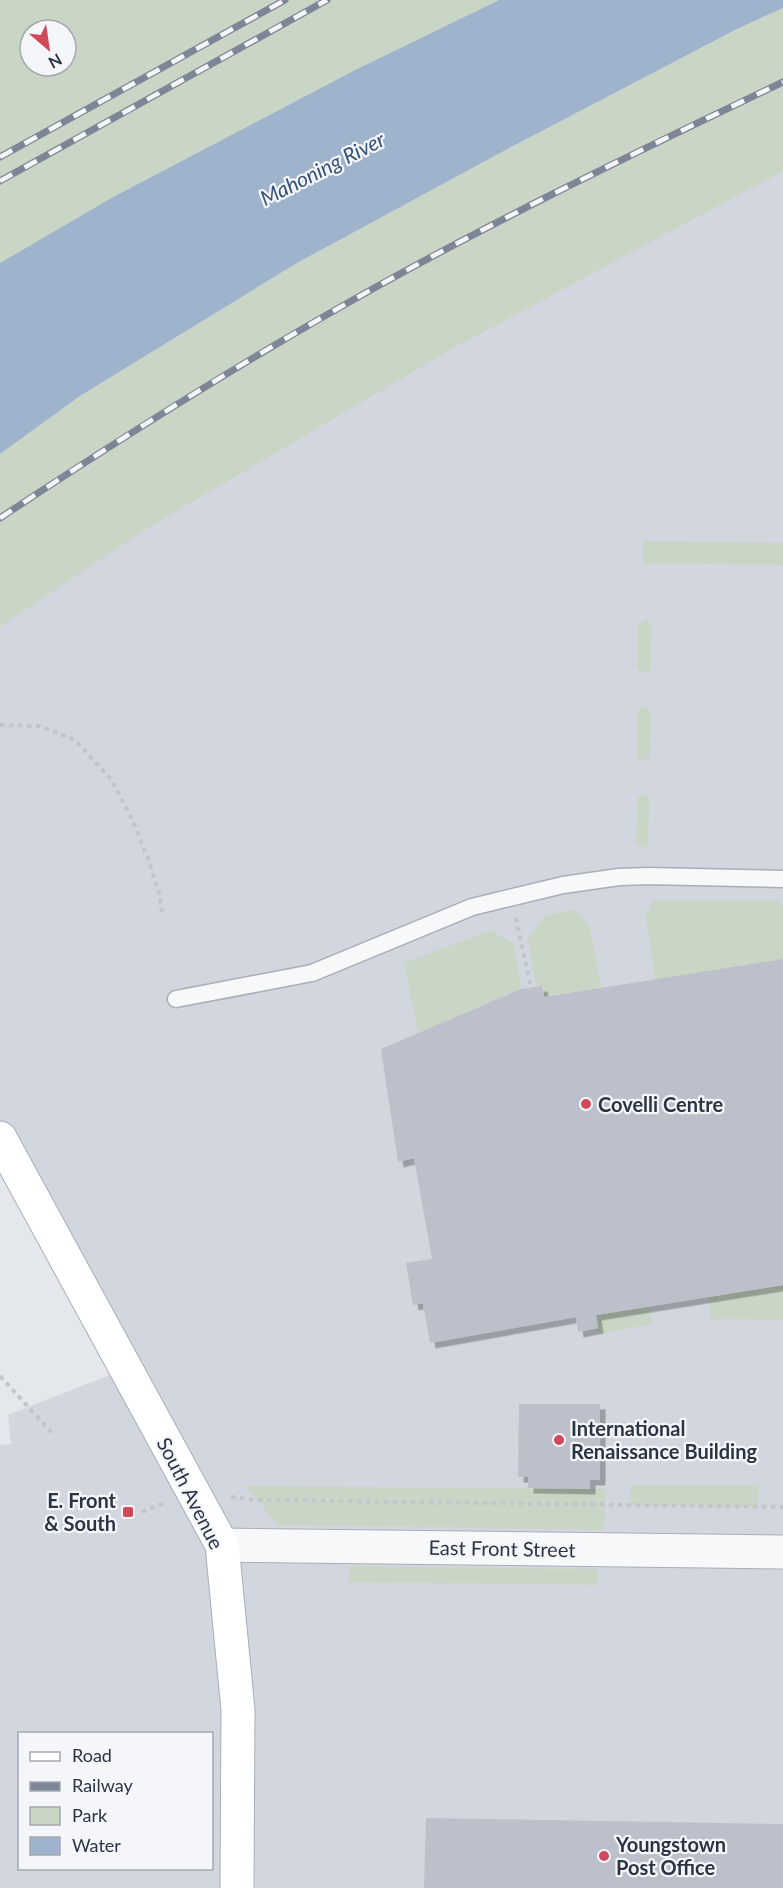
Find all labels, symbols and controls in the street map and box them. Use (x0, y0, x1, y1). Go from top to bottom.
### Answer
north arrow (18, 18, 78, 78)
text: N (46, 50, 66, 73)
water label: Mahoning River (255, 125, 389, 210)
place label: Covelli Centre (598, 1092, 723, 1116)
marker: Covelli Centre (579, 1097, 593, 1111)
place label: International Renaissance Building (571, 1416, 757, 1463)
street label: South Avenue (153, 1433, 229, 1553)
marker: International Renaissance Building (552, 1433, 566, 1447)
place label: E. Front & South (44, 1488, 117, 1535)
marker: E. Front & South (121, 1505, 135, 1519)
street label: East Front Street (428, 1535, 576, 1561)
legend (18, 1732, 213, 1870)
text: Road (72, 1744, 112, 1766)
text: Railway (72, 1774, 133, 1796)
text: Park (72, 1804, 108, 1826)
place label: Youngstown Post Office (615, 1832, 726, 1879)
text: Water (72, 1834, 121, 1856)
marker: Youngstown Post Office (597, 1849, 611, 1863)

